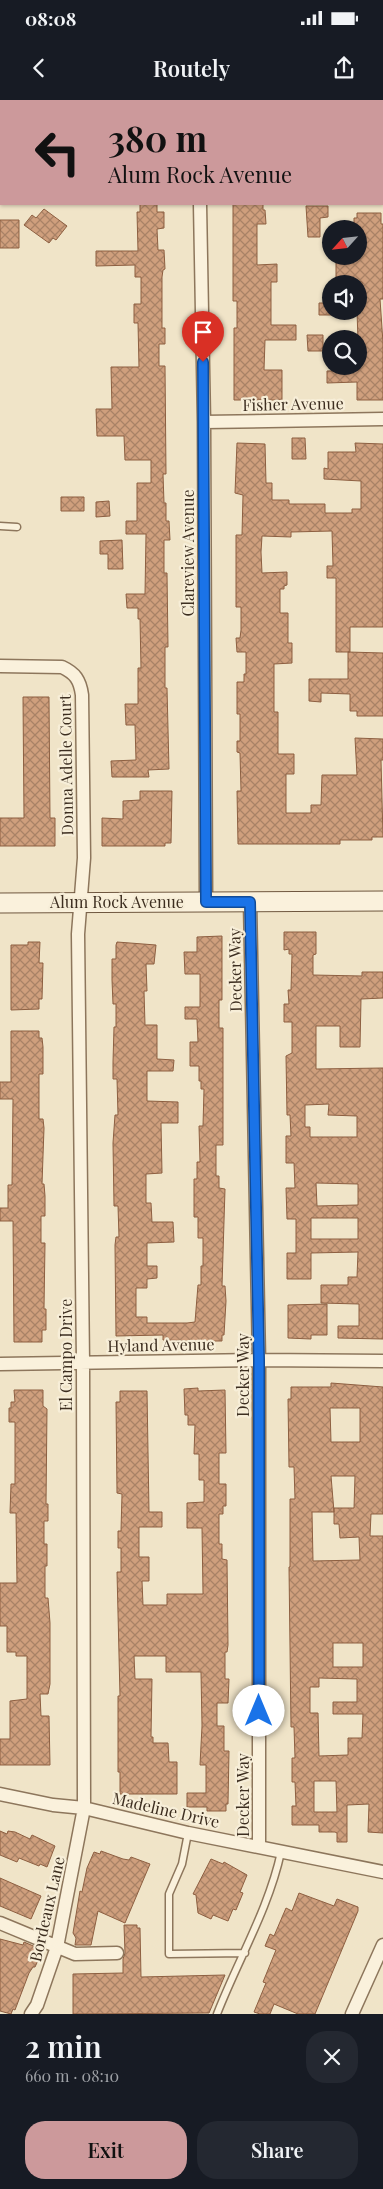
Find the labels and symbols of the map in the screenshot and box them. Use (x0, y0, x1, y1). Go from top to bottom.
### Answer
north arrow (322, 220, 368, 265)
pin (182, 311, 224, 362)
street label: Fisher Avenue (242, 392, 344, 415)
street label: Clareview Avenue (177, 489, 198, 617)
street label: Donna Adelle Court (54, 694, 77, 836)
street label: Alum Rock Avenue (49, 891, 184, 912)
street label: Decker Way (223, 928, 246, 1012)
street label: El Campo Drive (55, 1299, 76, 1411)
street label: Hyland Avenue (107, 1333, 215, 1356)
street label: Decker Way (232, 1333, 253, 1417)
position arrow (232, 1684, 284, 1736)
street label: Decker Way (232, 1753, 253, 1837)
street label: Madeline Drive (111, 1787, 222, 1832)
street label: Bordeaux Lane (24, 1854, 69, 1964)

